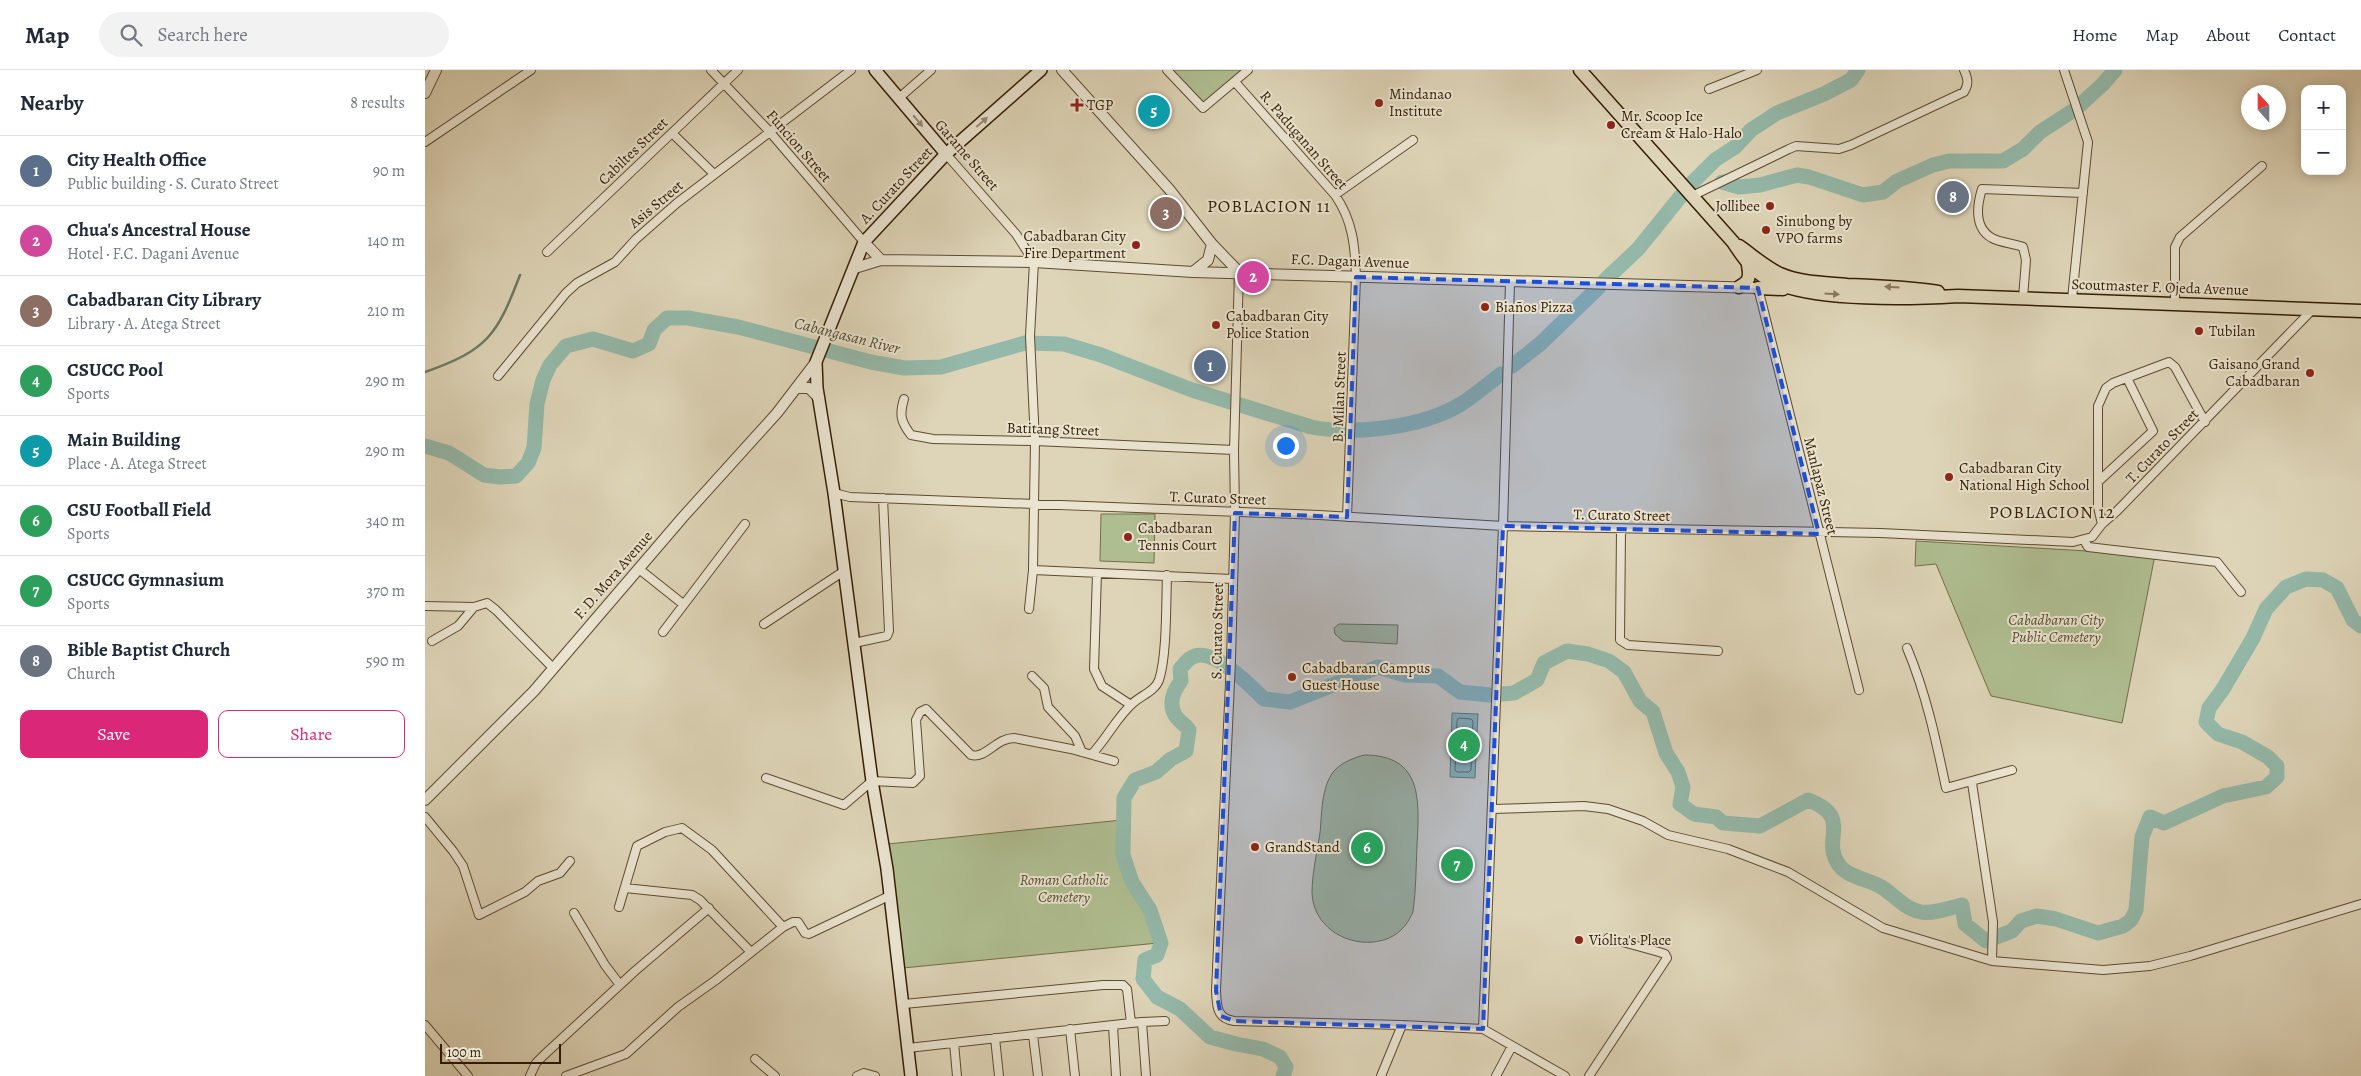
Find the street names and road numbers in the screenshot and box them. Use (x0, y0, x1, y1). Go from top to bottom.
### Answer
street label: R. Paduganan Street (1255, 86, 1353, 194)
street label: Funcion Street (762, 105, 836, 187)
street label: Cabiltes Street (594, 113, 672, 189)
street label: Garame Street (930, 115, 1004, 195)
street label: A. Curato Street (854, 142, 937, 229)
street label: Asis Street (624, 175, 687, 233)
street label: F.C. Dagani Avenue (1290, 249, 1410, 273)
street label: Scoutmaster F. Ojeda Avenue (2071, 274, 2249, 300)
street label: B. Milan Street (1327, 351, 1351, 443)
street label: T. Curato Street (2121, 404, 2203, 488)
street label: Batitang Street (1006, 417, 1100, 441)
street label: Manlapaz Street (1799, 435, 1843, 537)
street label: T. Curato Street (1169, 486, 1267, 510)
street label: T. Curato Street (1574, 504, 1671, 526)
street label: F. D. Mora Avenue (569, 526, 657, 623)
street label: S. Curato Street (1206, 582, 1228, 680)

